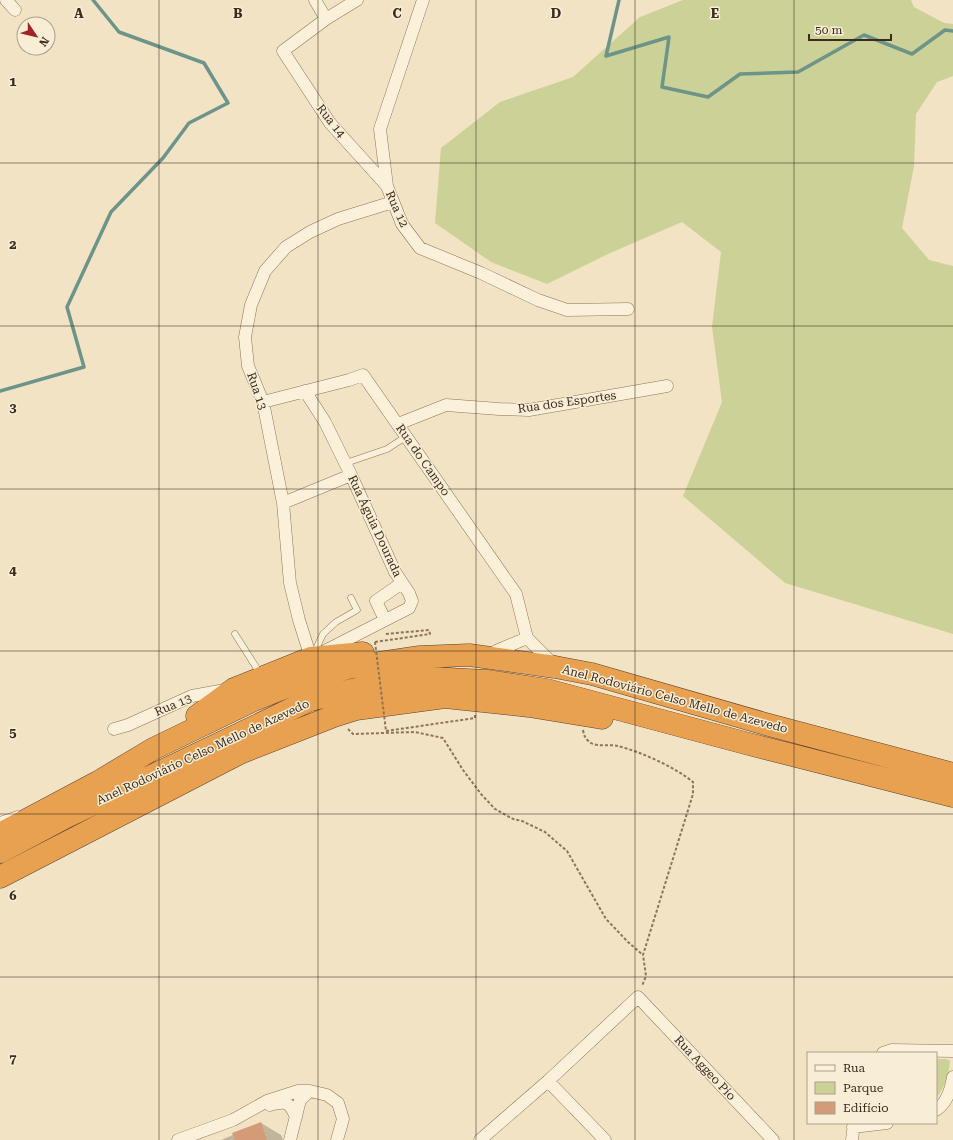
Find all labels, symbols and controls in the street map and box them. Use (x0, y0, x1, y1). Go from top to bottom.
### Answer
text: A (74, 6, 84, 21)
text: B (233, 6, 243, 21)
text: C (392, 6, 402, 21)
text: D (551, 6, 561, 21)
text: E (711, 6, 719, 21)
north arrow (16, 16, 56, 56)
scale bar (809, 16, 891, 42)
text: 50 m (815, 23, 842, 37)
text: N (36, 34, 52, 49)
text: 1 (9, 74, 17, 89)
street label: Rua 14 (314, 101, 349, 141)
street label: Rua 12 (383, 189, 411, 230)
text: 2 (9, 237, 17, 252)
street label: Rua 13 (244, 370, 270, 412)
street label: Rua dos Esportes (517, 388, 617, 416)
text: 3 (9, 400, 17, 415)
street label: Rua do Campo (393, 421, 453, 499)
street label: Rua Águia Dourada (345, 473, 405, 580)
text: 4 (9, 563, 17, 578)
street label: Anel Rodoviário Celso Mello de Azevedo (561, 662, 789, 736)
street label: Rua 13 (153, 691, 194, 719)
street label: Anel Rodoviário Celso Mello de Azevedo (94, 696, 312, 808)
text: 5 (9, 725, 17, 740)
text: 6 (9, 888, 17, 903)
street label: Rua Aggeo Pío (672, 1033, 738, 1103)
text: 7 (9, 1051, 17, 1066)
legend (807, 1052, 937, 1124)
text: Rua (843, 1061, 866, 1075)
text: Parque (843, 1081, 884, 1095)
text: Edifício (843, 1101, 889, 1115)

